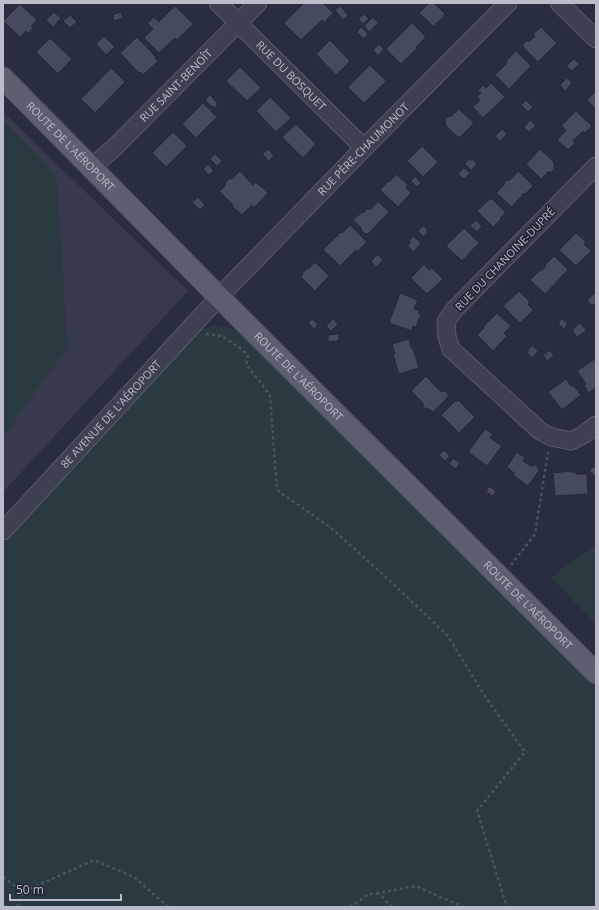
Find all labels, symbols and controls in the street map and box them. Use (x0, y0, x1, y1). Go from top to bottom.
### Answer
street label: RUE DU BOSQUET (253, 37, 330, 113)
street label: RUE SAINT-BENOÎT (136, 46, 215, 125)
street label: ROUTE DE L'AÉROPORT (23, 98, 118, 194)
street label: RUE PÈRE-CHAUMONOT (314, 99, 412, 198)
street label: RUE DU CHANOINE-DUPRÉ (451, 204, 558, 313)
street label: ROUTE DE L'AÉROPORT (251, 328, 347, 424)
street label: 8E AVENUE DE L'AÉROPORT (57, 357, 164, 471)
street label: ROUTE DE L'AÉROPORT (481, 557, 576, 653)
scale bar (10, 876, 121, 902)
text: 50 m (16, 881, 44, 898)

